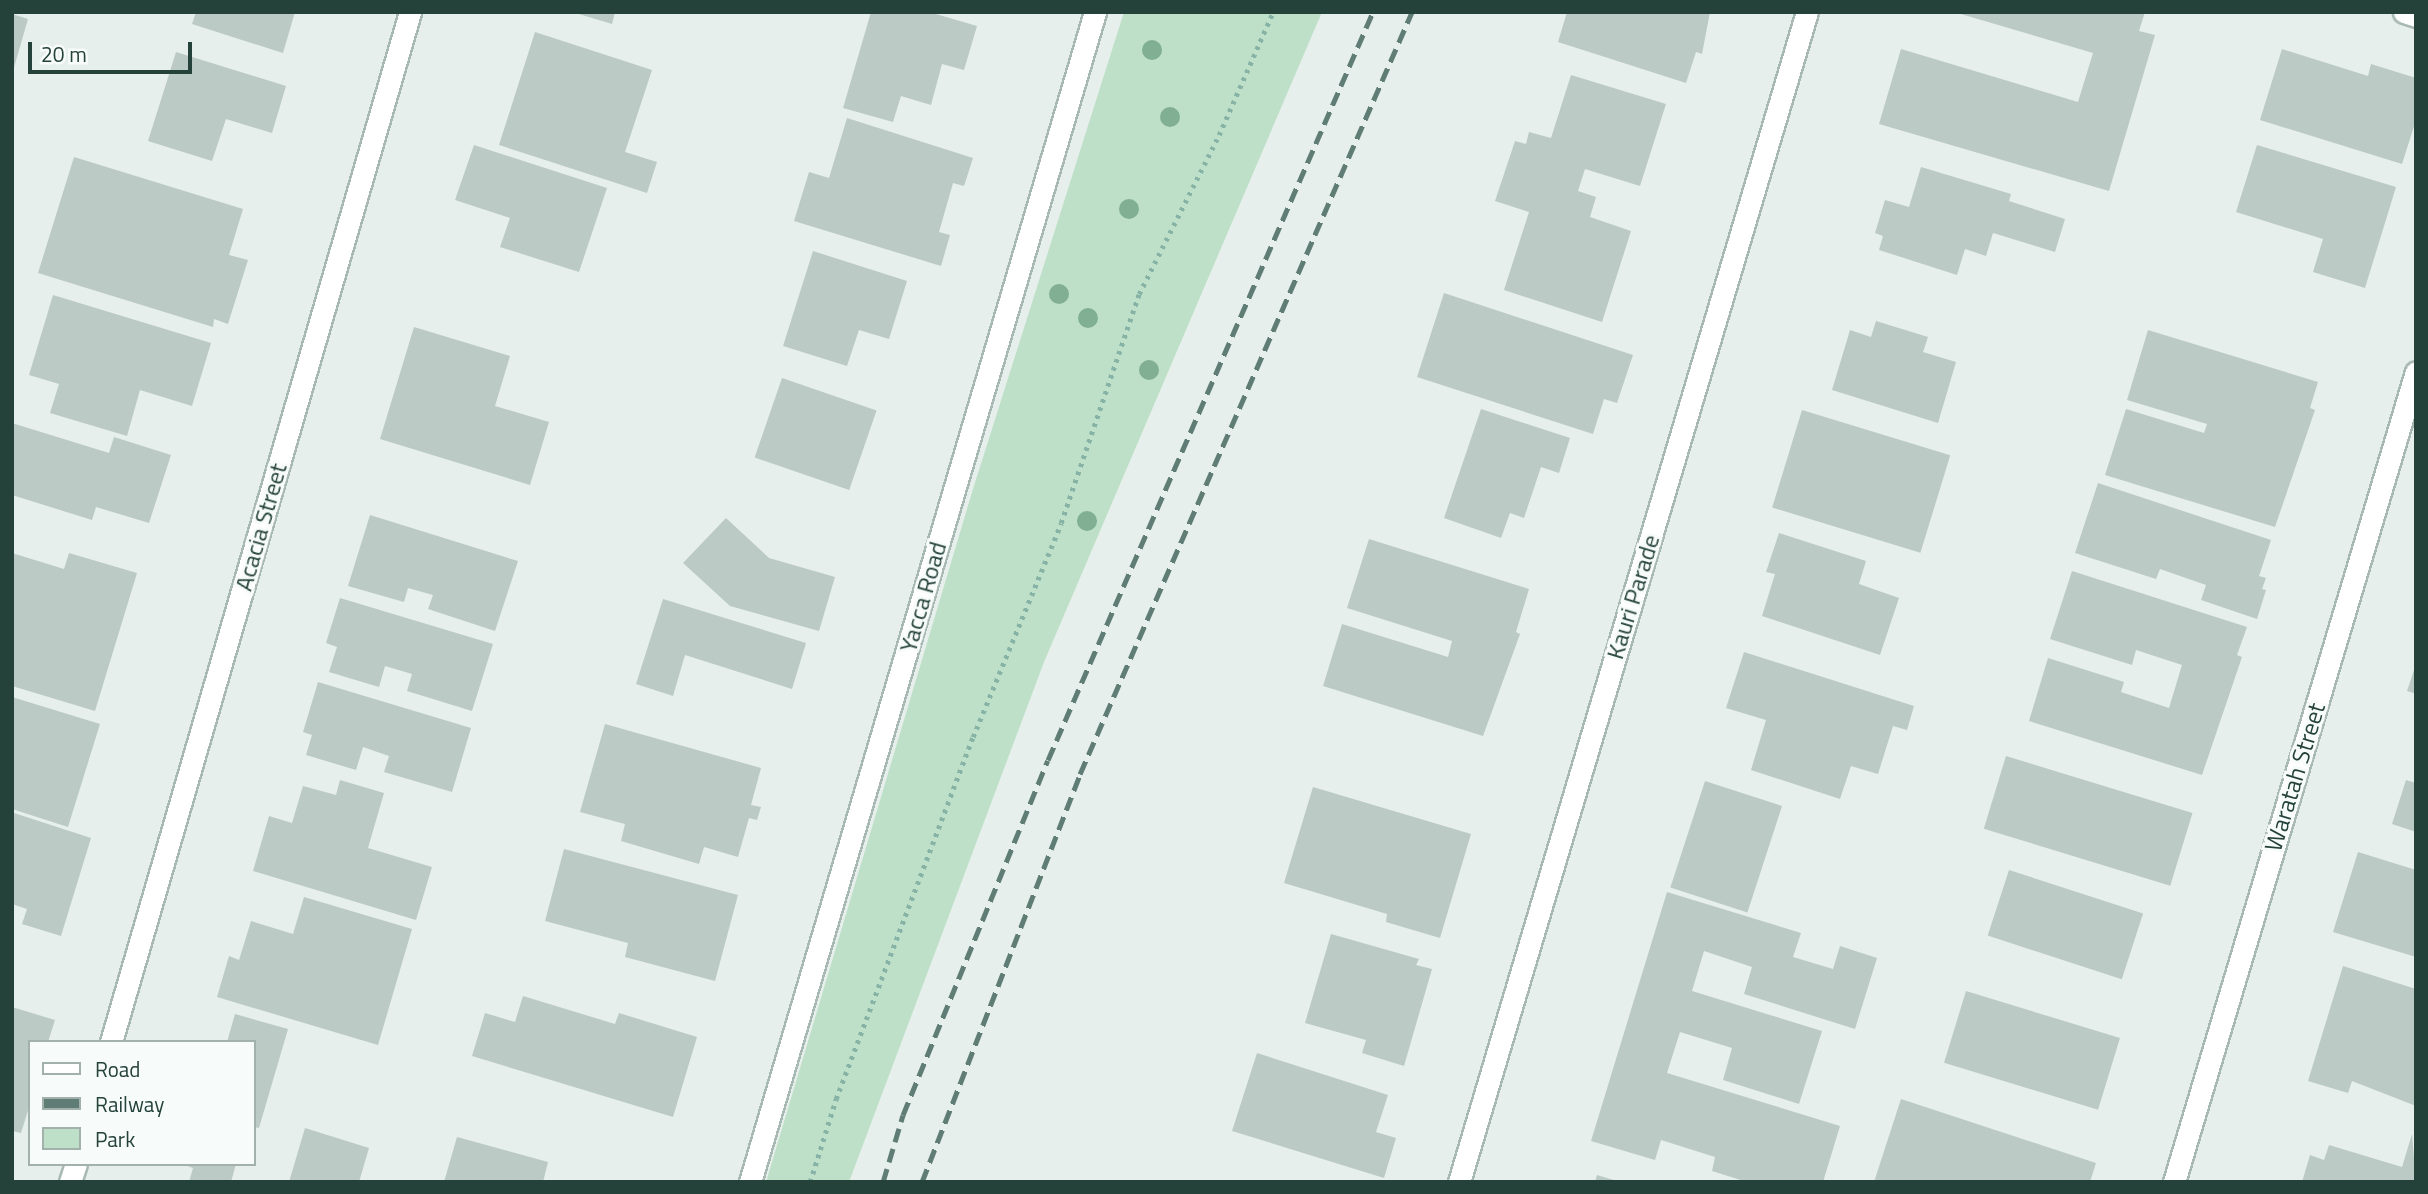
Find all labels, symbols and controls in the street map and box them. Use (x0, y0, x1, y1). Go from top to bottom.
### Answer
scale bar (32, 28, 196, 72)
text: 20 m (41, 38, 87, 70)
street label: Acacia Street (229, 460, 293, 594)
street label: Kauri Parade (1600, 531, 1666, 663)
street label: Yacca Road (894, 539, 952, 655)
street label: Waratah Street (2259, 699, 2331, 855)
legend (28, 1040, 256, 1166)
text: Road (95, 1053, 140, 1085)
text: Railway (95, 1088, 164, 1120)
text: Park (95, 1123, 135, 1155)

